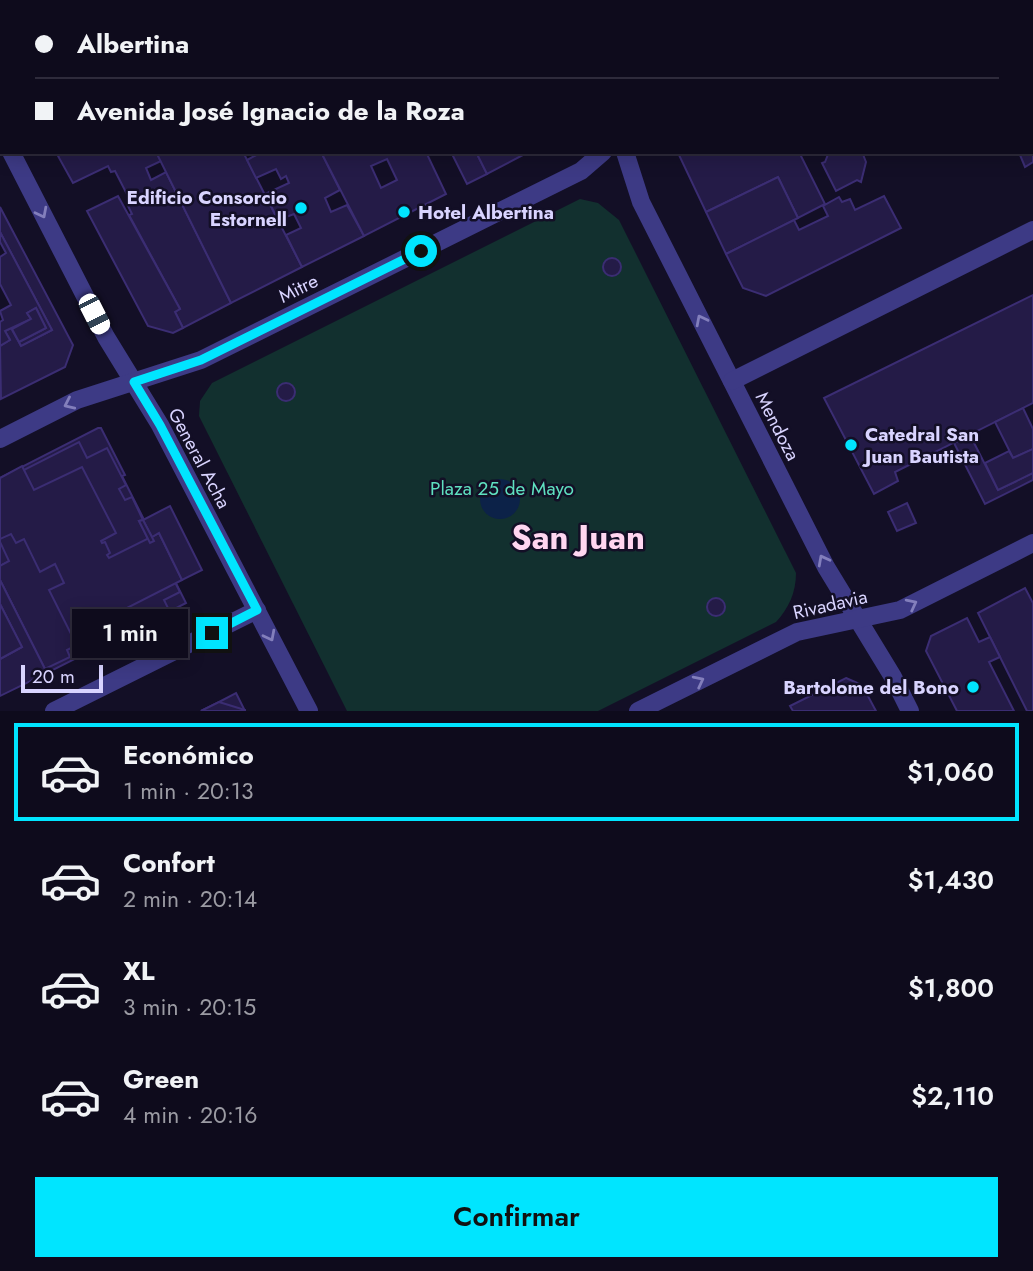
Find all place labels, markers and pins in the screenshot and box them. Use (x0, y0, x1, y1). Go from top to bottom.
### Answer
place label: Edificio Consorcio Estornell (127, 184, 287, 233)
place label: Hotel Albertina (418, 199, 554, 226)
marker: Edificio Consorcio Estornell (293, 200, 309, 216)
marker: Hotel Albertina (396, 204, 412, 220)
place label: Catedral San Juan Bautista (861, 421, 979, 470)
marker: Catedral San Juan Bautista (843, 437, 859, 453)
place label: Bartolome del Bono (783, 674, 959, 701)
marker: Bartolome del Bono (965, 679, 981, 695)

